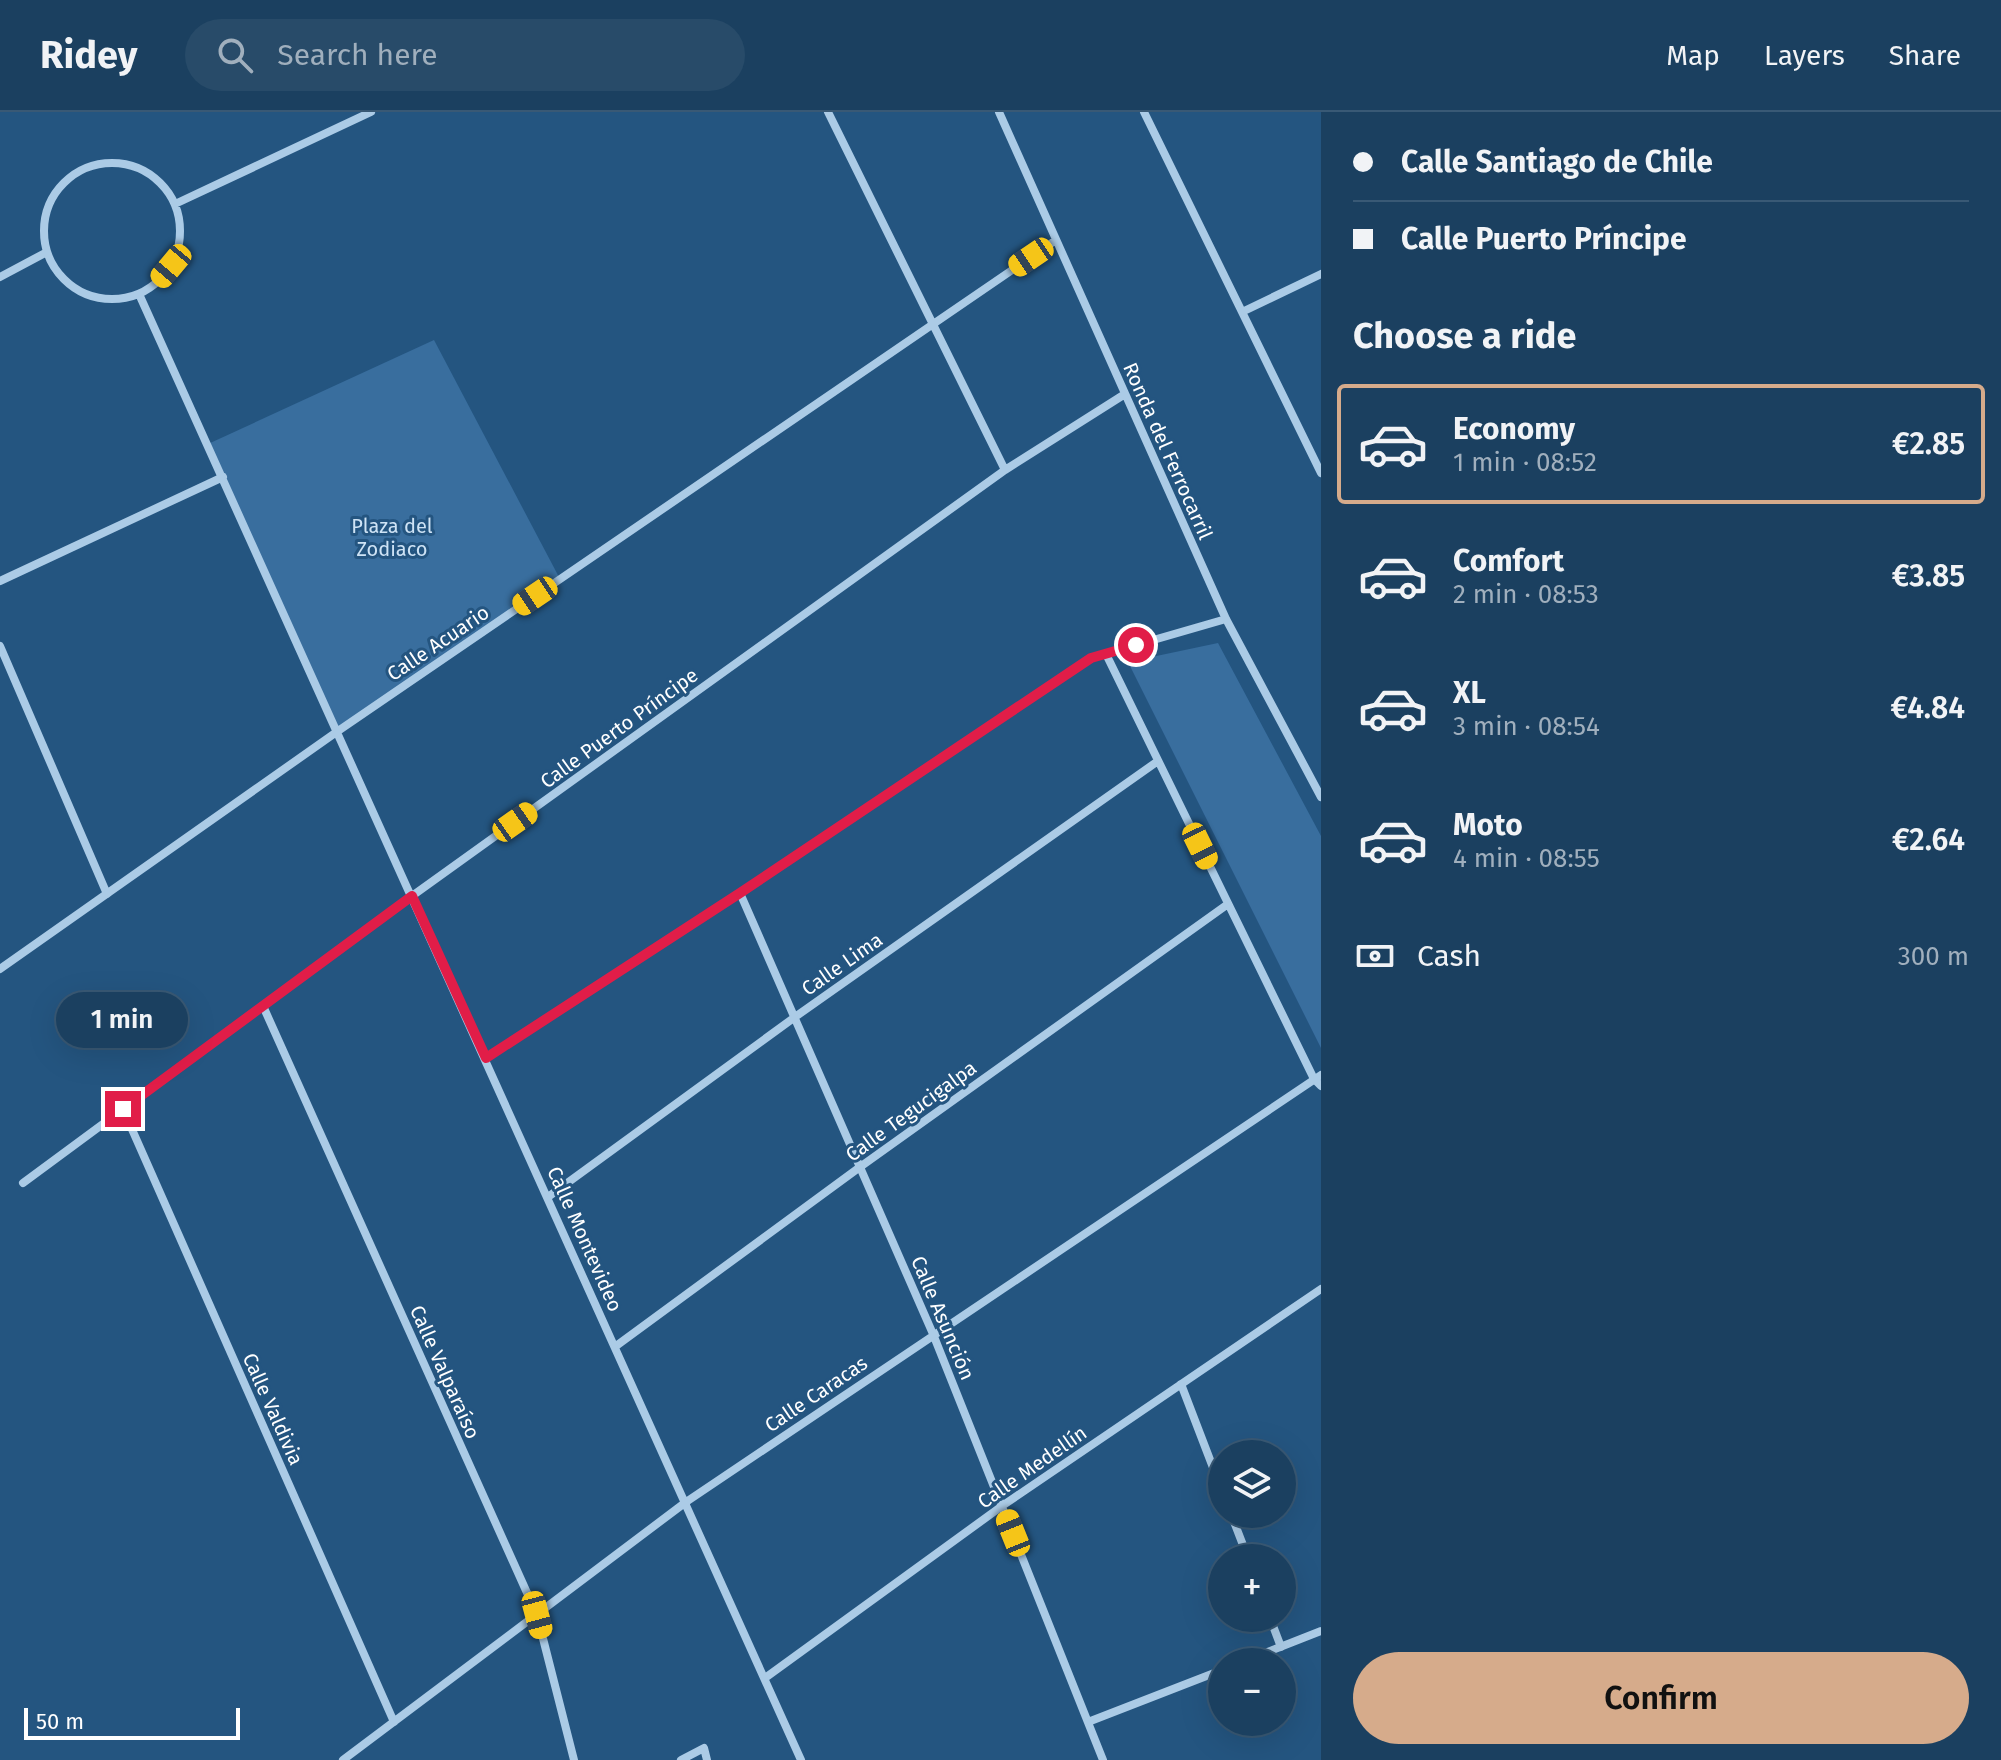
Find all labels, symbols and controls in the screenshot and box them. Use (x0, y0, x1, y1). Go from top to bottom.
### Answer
search box (185, 19, 745, 91)
text: Ridey (40, 32, 137, 78)
icon: search (213, 33, 257, 77)
text: Search here (277, 37, 438, 73)
text: Map (1666, 39, 1720, 72)
text: Layers (1764, 39, 1845, 72)
text: Share (1889, 39, 1961, 72)
text: Calle Santiago de Chile (1401, 144, 1713, 180)
text: Calle Puerto Príncipe (1401, 221, 1687, 257)
car (1004, 234, 1058, 280)
car (146, 240, 196, 292)
text: Choose a ride (1353, 314, 1576, 358)
street label: Ronda del Ferrocarril (1118, 359, 1218, 543)
icon: car (1357, 408, 1429, 480)
text: Economy (1453, 411, 1575, 447)
text: €2.85 (1892, 426, 1965, 462)
text: 1 min · 08:52 (1453, 447, 1597, 478)
park label: Plaza del Zodiaco (351, 514, 433, 561)
icon: car (1357, 540, 1429, 612)
text: Comfort (1453, 543, 1564, 579)
text: €3.85 (1892, 558, 1965, 594)
car (508, 573, 562, 619)
text: 2 min · 08:53 (1453, 579, 1599, 610)
street label: Calle Acuario (382, 600, 494, 686)
route start (1118, 627, 1154, 663)
street label: Calle Puerto Príncipe (535, 663, 703, 793)
icon: car (1357, 672, 1429, 744)
text: XL (1453, 675, 1486, 711)
text: €4.84 (1891, 690, 1965, 726)
text: 3 min · 08:54 (1453, 711, 1600, 742)
car (488, 798, 542, 846)
icon: car (1357, 804, 1429, 876)
text: Moto (1453, 807, 1523, 843)
car (1179, 819, 1221, 873)
text: €2.64 (1892, 822, 1965, 858)
text: 4 min · 08:55 (1453, 843, 1600, 874)
street label: Calle Lima (797, 927, 887, 1001)
icon: cash (1353, 934, 1397, 978)
text: Cash (1417, 938, 1481, 974)
text: 300 m (1898, 941, 1969, 972)
callout: 1 min (57, 993, 189, 1049)
text: 1 min (91, 1004, 153, 1035)
street label: Calle Tegucigalpa (841, 1055, 981, 1167)
route end (105, 1091, 141, 1127)
street label: Calle Montevideo (542, 1163, 628, 1315)
street label: Calle Asunción (906, 1252, 980, 1384)
street label: Calle Valparaíso (405, 1302, 485, 1442)
street label: Calle Valdivia (238, 1349, 308, 1469)
street label: Calle Caracas (760, 1351, 872, 1437)
street label: Calle Medellín (973, 1420, 1091, 1514)
map controls (1208, 1440, 1296, 1736)
button: layers (1208, 1440, 1296, 1528)
car (993, 1506, 1033, 1560)
button: + (1208, 1544, 1296, 1632)
car (519, 1589, 555, 1641)
button: − (1208, 1648, 1296, 1736)
button: Confirm (1353, 1652, 1969, 1744)
scale bar (24, 1704, 240, 1740)
text: 50 m (36, 1708, 84, 1735)

